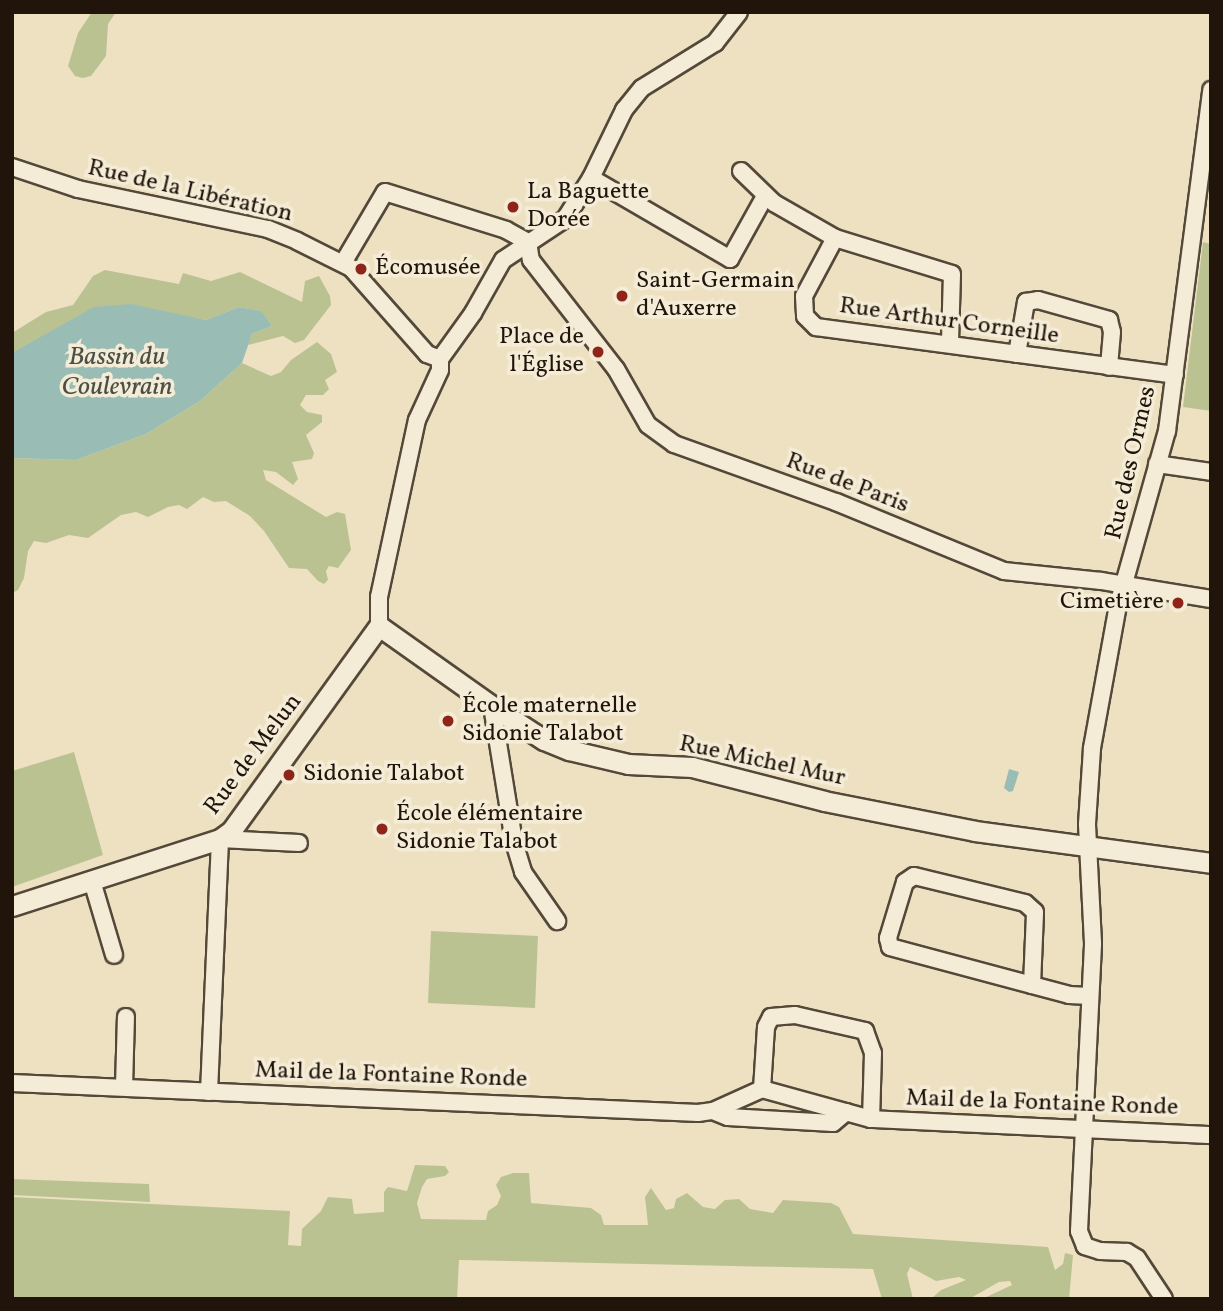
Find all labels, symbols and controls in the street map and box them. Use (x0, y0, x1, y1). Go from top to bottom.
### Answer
street label: Rue de la Libération (85, 154, 295, 230)
place label: La Baguette Dorée (527, 179, 649, 235)
marker: La Baguette Dorée (505, 199, 521, 215)
place label: Écomusée (375, 255, 481, 283)
marker: Écomusée (353, 261, 369, 277)
place label: Saint-Germain d'Auxerre (636, 268, 795, 324)
marker: Saint-Germain d'Auxerre (614, 288, 630, 304)
street label: Rue Arthur Corneille (837, 292, 1061, 352)
place label: Place de l'Église (499, 324, 584, 380)
water label: Bassin du Coulevrain (62, 342, 172, 404)
marker: Place de l'Église (590, 344, 606, 360)
street label: Rue des Ormes (1100, 383, 1164, 543)
street label: Rue de Paris (781, 447, 913, 521)
place label: Cimetière (1060, 589, 1164, 617)
marker: Cimetière (1170, 595, 1186, 611)
street label: Rue de Melun (199, 689, 309, 821)
place label: École maternelle Sidonie Talabot (462, 693, 637, 749)
marker: École maternelle Sidonie Talabot (440, 713, 456, 729)
street label: Rue Michel Mur (676, 730, 848, 794)
place label: Sidonie Talabot (303, 761, 466, 789)
marker: Sidonie Talabot (281, 767, 297, 783)
place label: École élémentaire Sidonie Talabot (396, 801, 583, 857)
marker: École élémentaire Sidonie Talabot (374, 821, 390, 837)
street label: Mail de la Fontaine Ronde (254, 1057, 528, 1095)
street label: Mail de la Fontaine Ronde (905, 1085, 1179, 1123)

